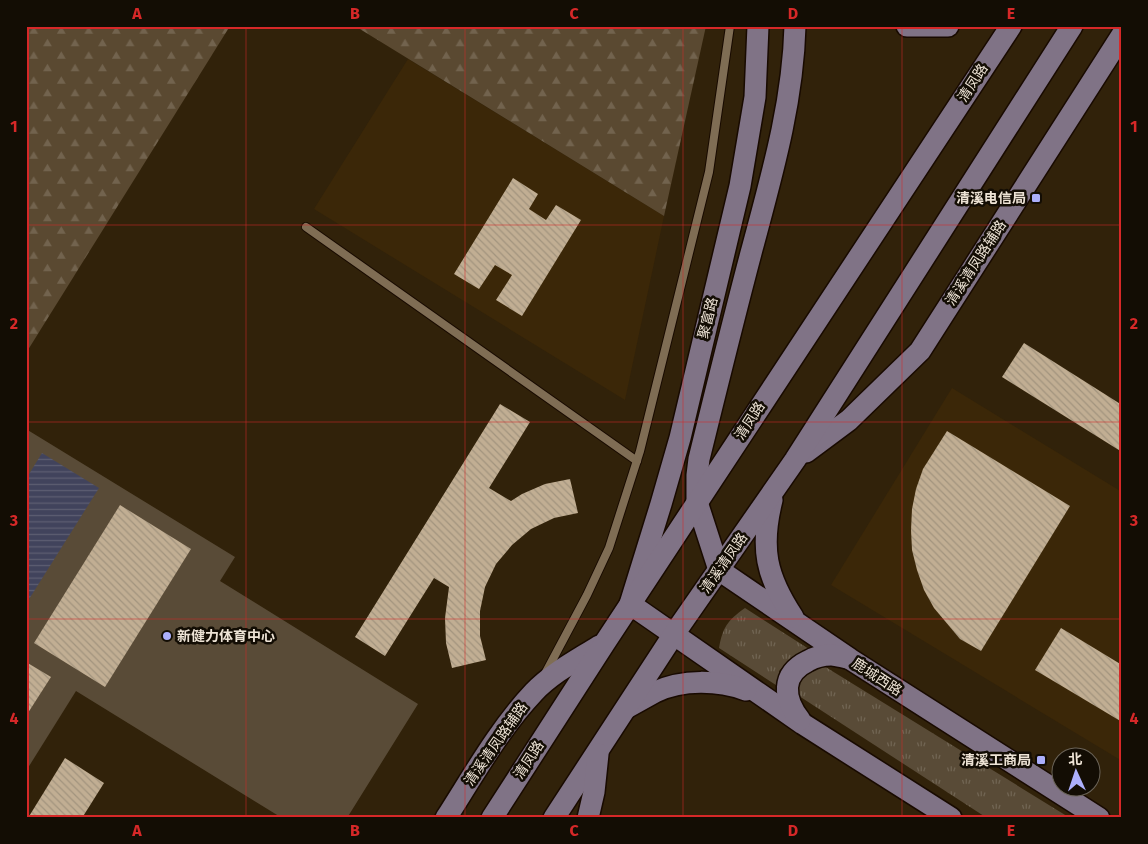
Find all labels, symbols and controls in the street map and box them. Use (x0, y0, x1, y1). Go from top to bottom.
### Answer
text: A (131, 4, 142, 23)
text: B (350, 4, 360, 23)
text: C (569, 4, 579, 23)
text: D (788, 4, 798, 23)
text: E (1007, 4, 1015, 23)
street label: 清凤路 (954, 61, 992, 105)
text: 1 (10, 117, 18, 136)
text: 1 (1130, 117, 1138, 136)
place label: 清溪电信局 (956, 190, 1026, 207)
marker: 清溪电信局 (1030, 192, 1042, 204)
street label: 清溪清凤路辅路 (942, 217, 1010, 309)
street label: 聚富路 (695, 296, 721, 340)
text: 2 (10, 314, 18, 333)
text: 2 (1130, 314, 1138, 333)
street label: 清凤路 (731, 399, 769, 443)
text: 3 (9, 511, 18, 530)
text: 3 (1129, 511, 1138, 530)
street label: 清溪清凤路 (697, 529, 751, 597)
place label: 新健力体育中心 (177, 628, 275, 645)
marker: 新健力体育中心 (161, 630, 173, 642)
street label: 鹿城西路 (849, 655, 905, 699)
street label: 清溪清凤路辅路 (461, 699, 531, 789)
text: 4 (9, 709, 19, 728)
text: 4 (1129, 709, 1139, 728)
street label: 清凤路 (511, 738, 547, 782)
north arrow (1050, 746, 1100, 796)
text: 北 (1068, 751, 1083, 768)
place label: 清溪工商局 (961, 752, 1031, 769)
marker: 清溪工商局 (1035, 754, 1047, 766)
text: A (131, 821, 142, 840)
text: B (350, 821, 360, 840)
text: C (569, 821, 579, 840)
text: D (788, 821, 798, 840)
text: E (1007, 821, 1015, 840)

